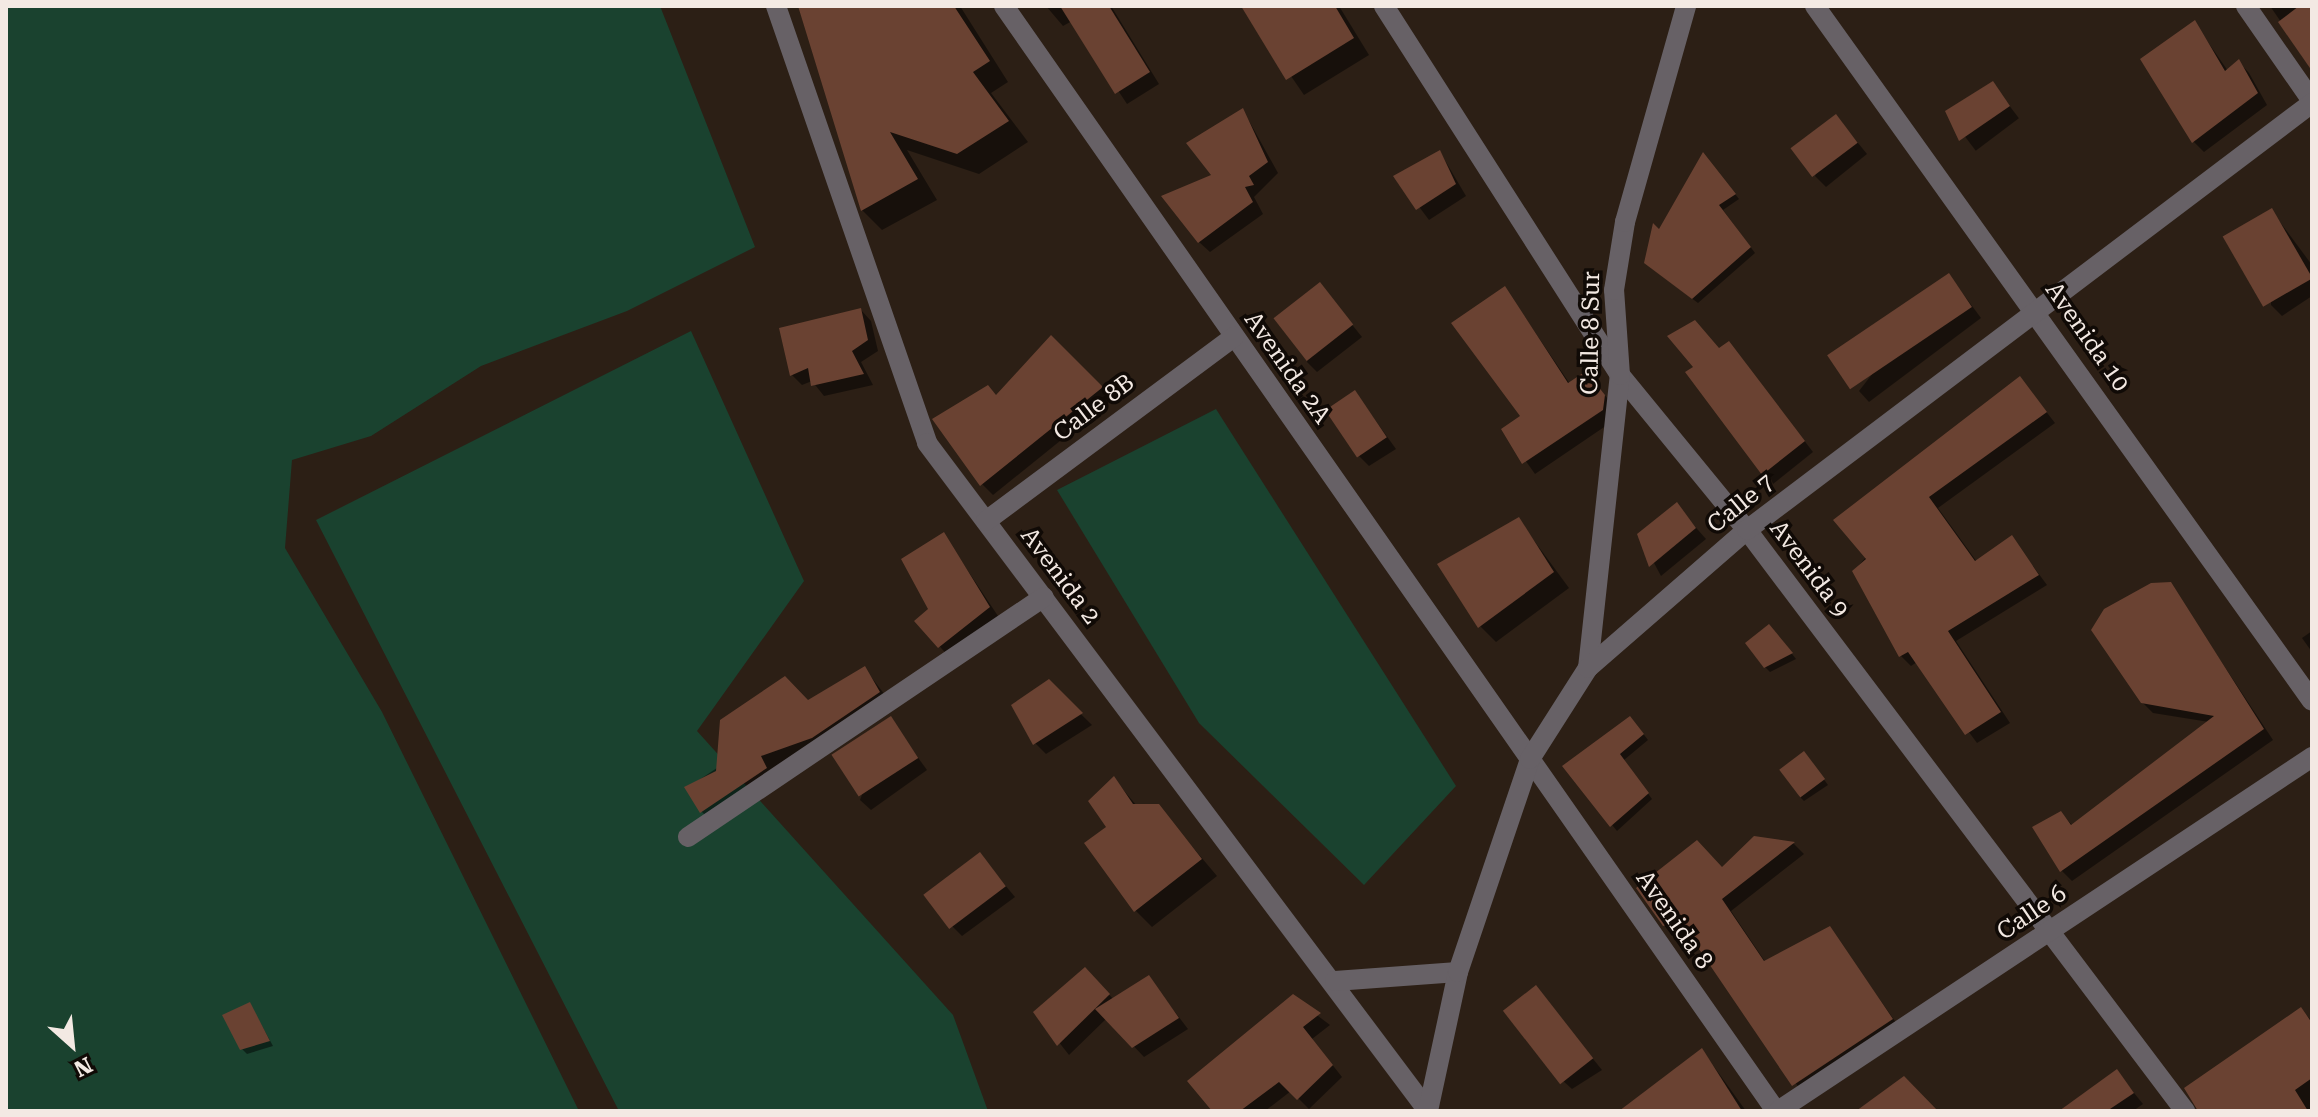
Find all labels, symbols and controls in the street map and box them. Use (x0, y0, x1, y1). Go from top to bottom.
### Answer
street label: Calle 8 Sur (1576, 271, 1606, 395)
street label: Avenida 10 (2039, 277, 2135, 397)
street label: Avenida 2A (1238, 306, 1336, 430)
street label: Calle 8B (1048, 368, 1140, 448)
street label: Calle 7 (1702, 468, 1780, 540)
street label: Avenida 9 (1763, 515, 1855, 623)
street label: Avenida 2 (1014, 522, 1106, 630)
street label: Avenida 8 (1630, 865, 1718, 975)
street label: Calle 6 (1992, 879, 2072, 947)
north arrow (32, 1005, 112, 1085)
text: N (70, 1052, 96, 1082)

